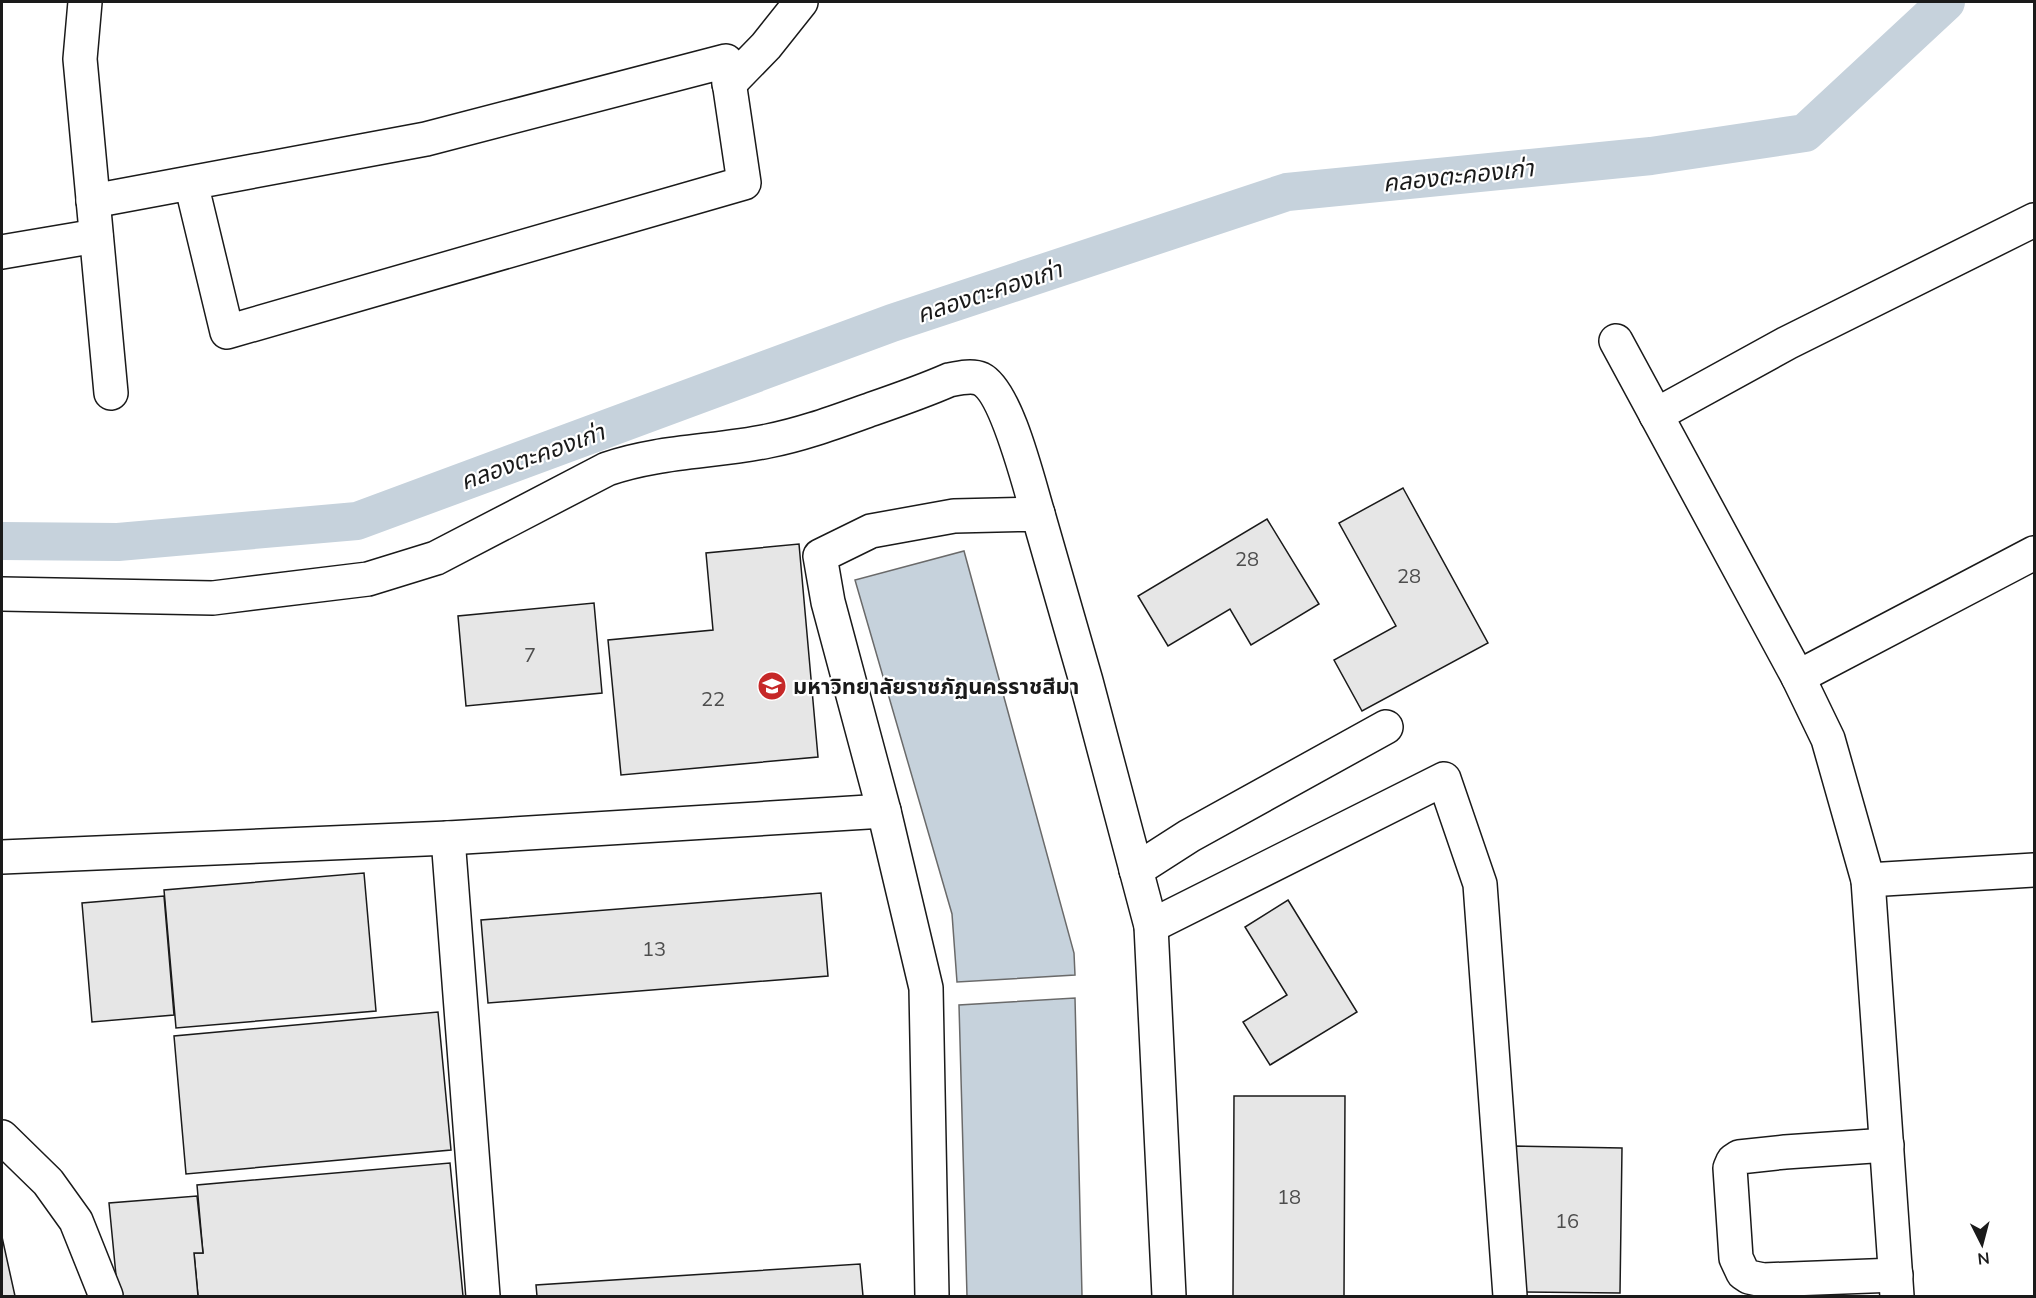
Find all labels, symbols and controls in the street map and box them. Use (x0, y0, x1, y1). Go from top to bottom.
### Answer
water label: คลองตะคองเก่า (1381, 152, 1536, 198)
water label: คลองตะคองเก่า (913, 253, 1067, 329)
water label: คลองตะคองเก่า (456, 416, 609, 496)
house number: 28 (1235, 546, 1259, 571)
house number: 28 (1397, 563, 1421, 588)
house number: 7 (524, 642, 536, 667)
school or university icon: มหาวิทยาลัยราชภัฏนครราชสีมา (756, 670, 788, 702)
place label: มหาวิทยาลัยราชภัฏนครราชสีมา (793, 672, 1079, 700)
house number: 22 (701, 686, 725, 711)
house number: 13 (642, 936, 666, 961)
house number: 18 (1277, 1184, 1301, 1209)
house number: 16 (1555, 1208, 1579, 1233)
north arrow (1952, 1214, 2012, 1274)
text: N (1977, 1248, 1991, 1269)

